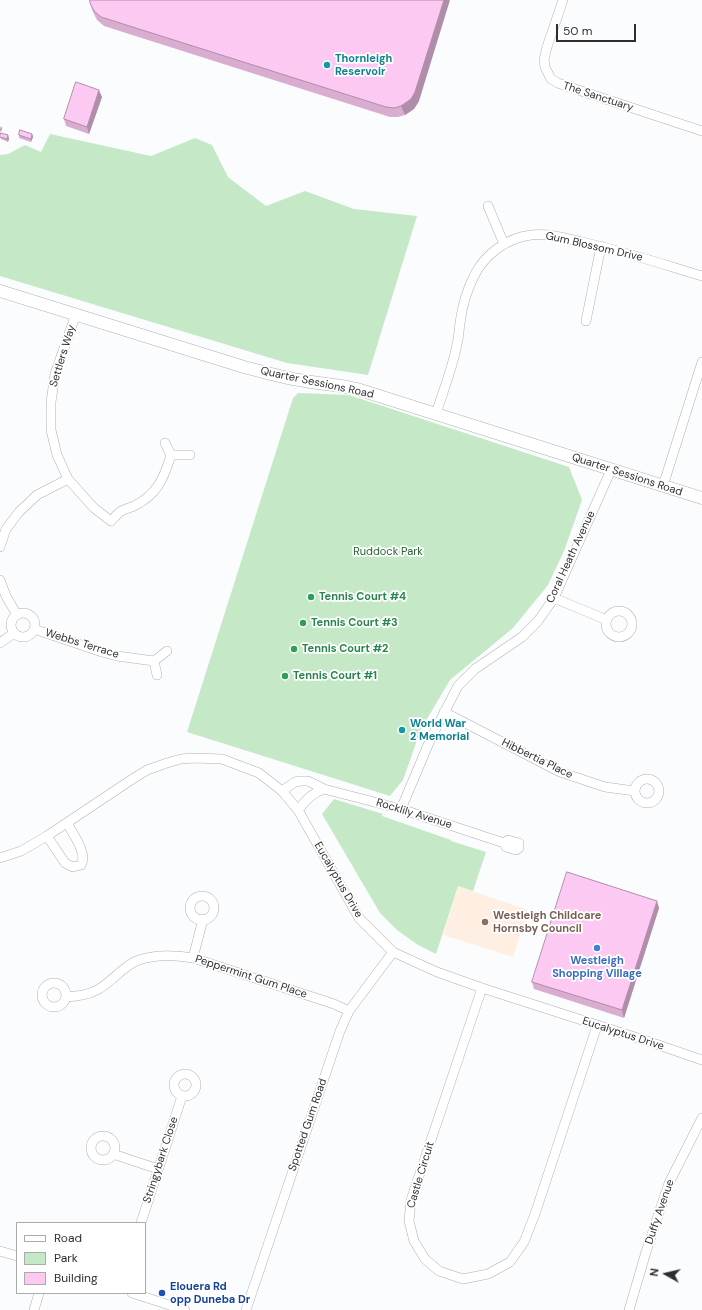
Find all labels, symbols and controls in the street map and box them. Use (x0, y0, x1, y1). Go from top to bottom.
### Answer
scale bar (558, 16, 638, 42)
text: 50 m (563, 23, 592, 39)
place label: Thornleigh Reservoir (335, 52, 392, 78)
marker: Thornleigh Reservoir (322, 60, 332, 70)
street label: The Sanctuary (561, 79, 635, 115)
street label: Gum Blossom Drive (544, 229, 644, 265)
street label: Settlers Way (47, 323, 79, 389)
street label: Quarter Sessions Road (259, 365, 375, 401)
street label: Quarter Sessions Road (570, 451, 684, 499)
street label: Coral Heath Avenue (544, 509, 598, 605)
park label: Ruddock Park (353, 545, 423, 559)
place label: Tennis Court #4 (319, 590, 406, 604)
marker: Tennis Court #4 (306, 592, 316, 602)
place label: Tennis Court #3 (311, 616, 398, 630)
marker: Tennis Court #3 (298, 618, 308, 628)
street label: Webbs Terrace (43, 626, 121, 662)
place label: Tennis Court #2 (302, 642, 388, 656)
marker: Tennis Court #2 (289, 644, 299, 654)
place label: Tennis Court #1 (293, 669, 377, 683)
marker: Tennis Court #1 (280, 671, 290, 681)
place label: World War 2 Memorial (410, 717, 469, 743)
marker: World War 2 Memorial (397, 725, 407, 735)
street label: Hibbertia Place (499, 736, 575, 782)
street label: Rocklily Avenue (375, 796, 453, 832)
street label: Eucalyptus Drive (311, 840, 365, 920)
place label: Westleigh Childcare Hornsby Council (493, 909, 601, 935)
marker: Westleigh Childcare Hornsby Council (480, 917, 490, 927)
marker: Westleigh Shopping Village (592, 943, 602, 953)
street label: Peppermint Gum Place (193, 953, 309, 1001)
place label: Westleigh Shopping Village (552, 954, 642, 980)
street label: Eucalyptus Drive (580, 1015, 666, 1053)
street label: Spotted Gum Road (286, 1077, 330, 1173)
street label: Stringybark Close (141, 1115, 181, 1205)
street label: Castle Circuit (405, 1140, 437, 1210)
street label: Duffy Avenue (643, 1178, 677, 1246)
legend (16, 1222, 146, 1294)
text: Road (54, 1230, 82, 1246)
text: Park (54, 1250, 78, 1266)
north arrow (646, 1254, 686, 1294)
text: N (647, 1267, 662, 1277)
text: Building (54, 1270, 98, 1286)
place label: Elouera Rd opp Duneba Dr (170, 1280, 250, 1306)
marker: Elouera Rd opp Duneba Dr (157, 1288, 167, 1298)

